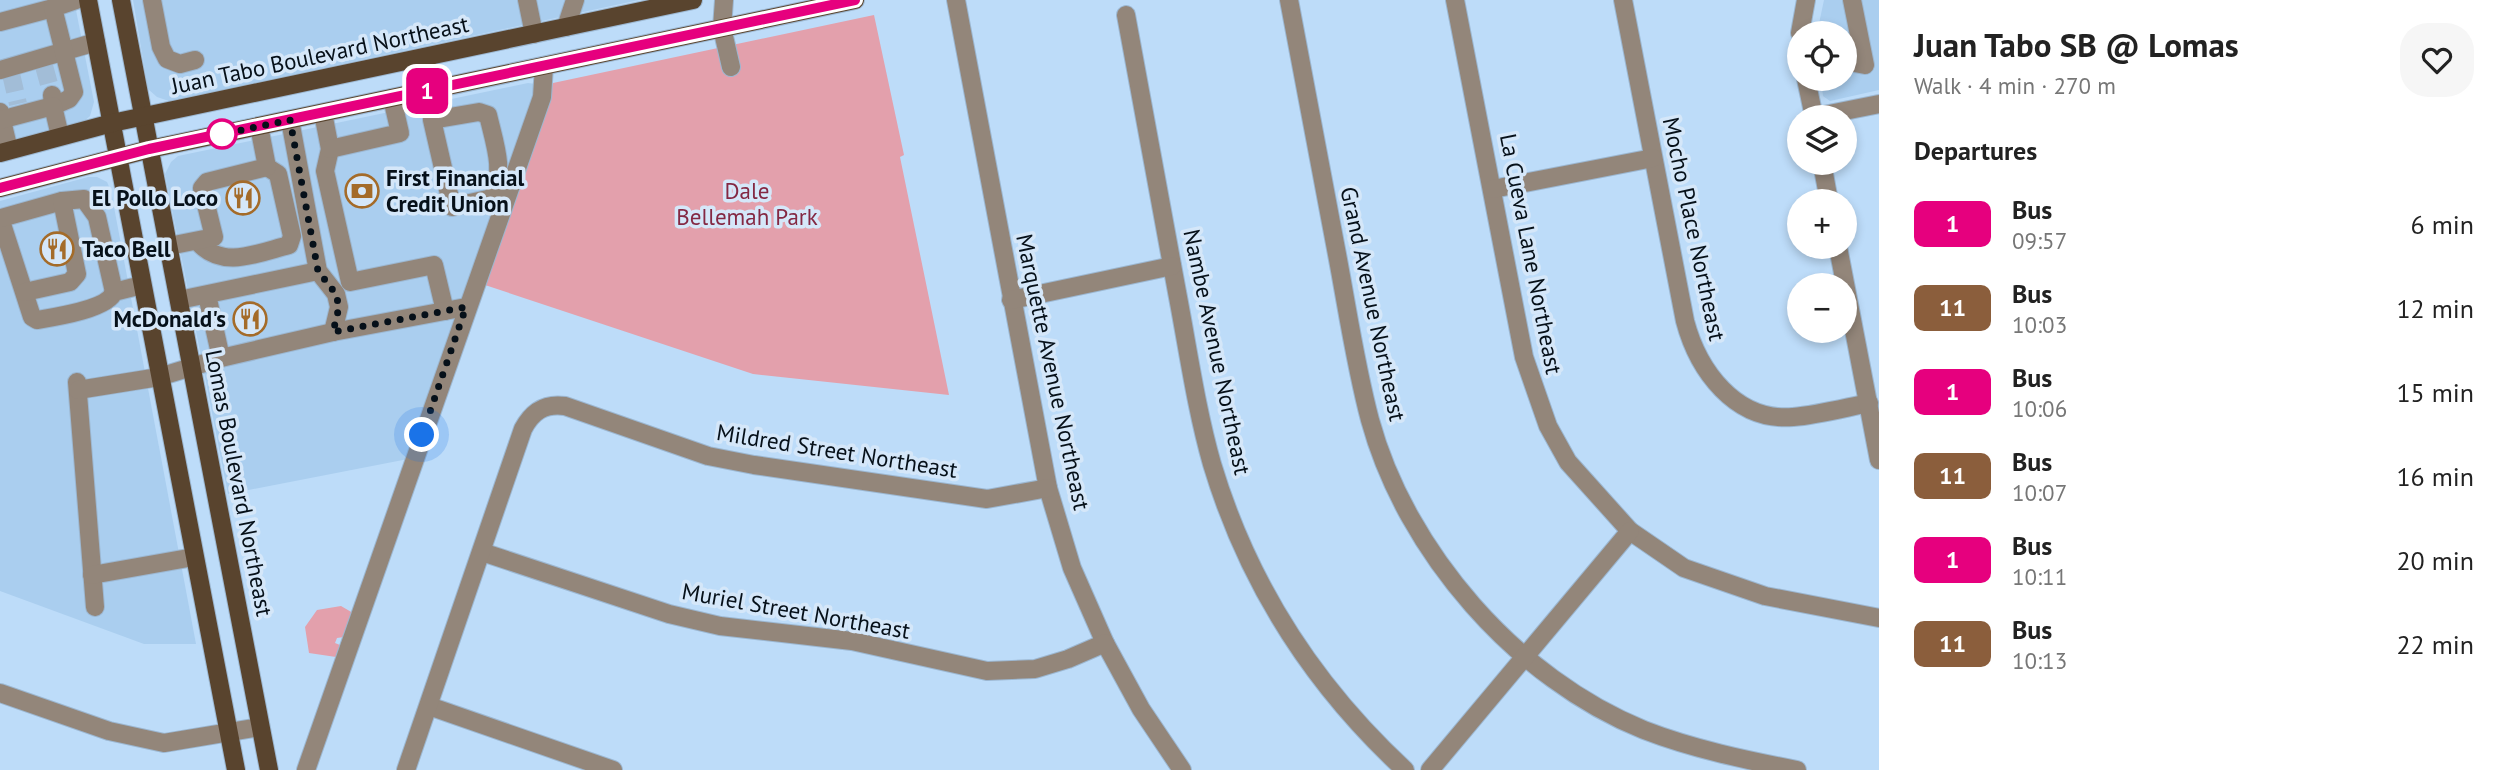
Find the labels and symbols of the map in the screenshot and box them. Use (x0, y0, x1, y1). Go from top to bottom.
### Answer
street label: Juan Tabo Boulevard Northeast (168, 9, 471, 100)
line badge: 1 (404, 68, 450, 114)
street label: Mocho Place Northeast (1657, 114, 1732, 344)
unlabelled marker (207, 119, 237, 149)
street label: La Cueva Lane Northeast (1494, 131, 1569, 377)
place label: First Financial Credit Union (386, 163, 524, 218)
bank icon: First Financial Credit Union (343, 172, 381, 210)
park label: Dale Bellemah Park (676, 176, 818, 231)
restaurant icon: El Pollo Loco (224, 179, 262, 217)
place label: El Pollo Loco (92, 183, 218, 212)
street label: Grand Avenue Northeast (1334, 184, 1413, 424)
street label: Nambe Avenue Northeast (1177, 226, 1258, 478)
restaurant icon: Taco Bell (38, 230, 76, 268)
street label: Marquette Avenue Northeast (1010, 231, 1097, 513)
place label: Taco Bell (82, 234, 171, 263)
restaurant icon: McDonald's (231, 300, 269, 338)
place label: McDonald's (113, 304, 226, 333)
street label: Lomas Boulevard Northeast (199, 347, 280, 619)
your location (404, 417, 439, 452)
street label: Mildred Street Northeast (714, 417, 960, 484)
street label: Muriel Street Northeast (680, 576, 913, 645)

